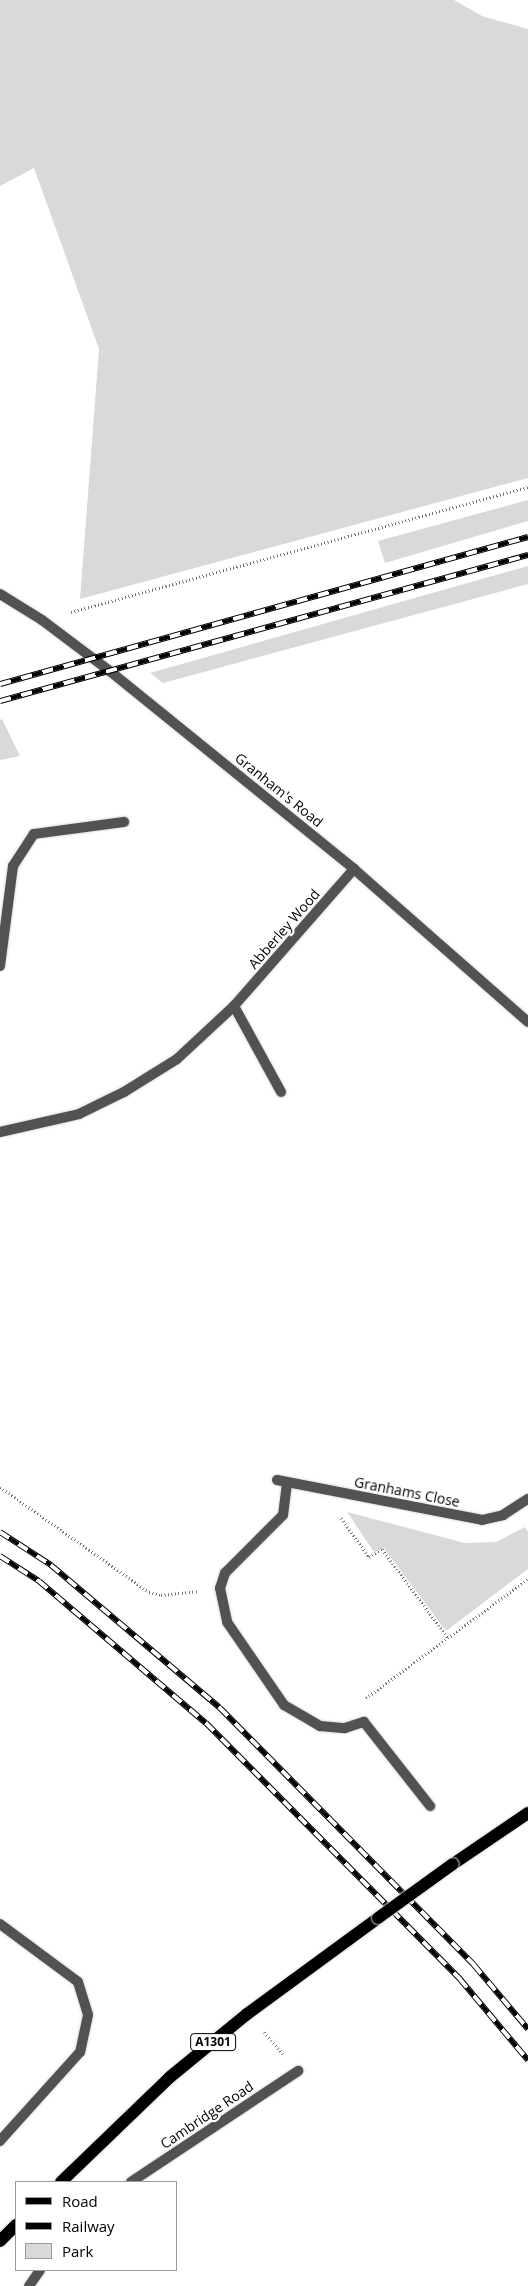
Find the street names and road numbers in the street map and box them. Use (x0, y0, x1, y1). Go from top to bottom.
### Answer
street label: Granham's Road (232, 749, 326, 831)
street label: Abberley Wood (245, 886, 323, 972)
street label: Granhams Close (353, 1474, 461, 1510)
road number: A1301 (189, 2032, 237, 2052)
street label: Cambridge Road (157, 2078, 257, 2152)

